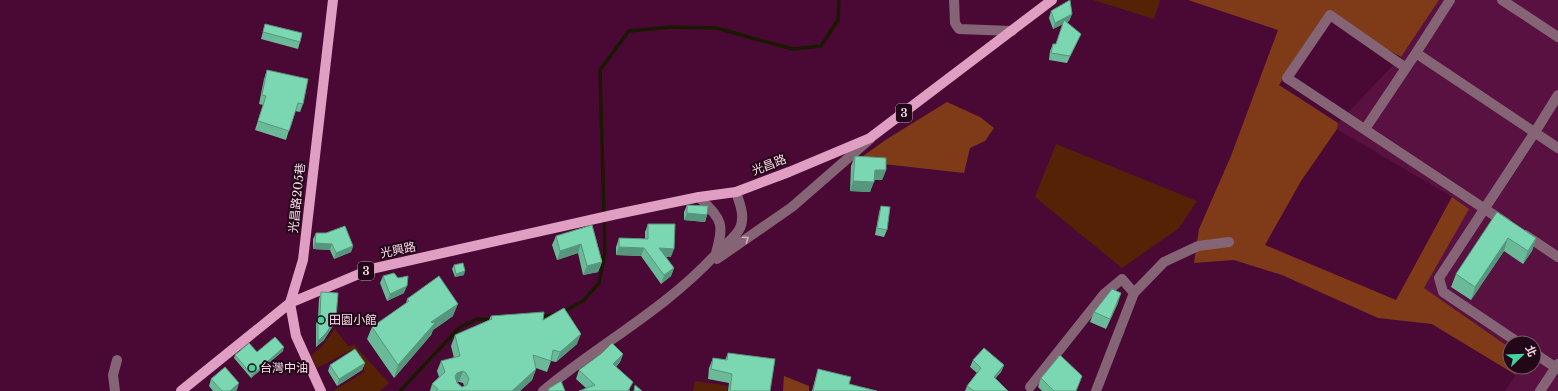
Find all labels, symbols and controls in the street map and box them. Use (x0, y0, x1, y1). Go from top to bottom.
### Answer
road number: 3 (896, 104, 912, 122)
street label: 光昌路 (749, 151, 788, 178)
street label: 光昌路205巷 (285, 162, 308, 234)
one-way arrow (742, 236, 749, 244)
street label: 光興路 (379, 238, 417, 261)
road number: 3 (358, 262, 374, 280)
place label: 田園小館 (329, 312, 377, 327)
marker: 田園小館 (316, 315, 326, 325)
north arrow (1502, 335, 1542, 375)
text: 北 (1523, 343, 1540, 359)
place label: 台灣中油 (260, 360, 308, 375)
marker: 台灣中油 (247, 363, 257, 373)

